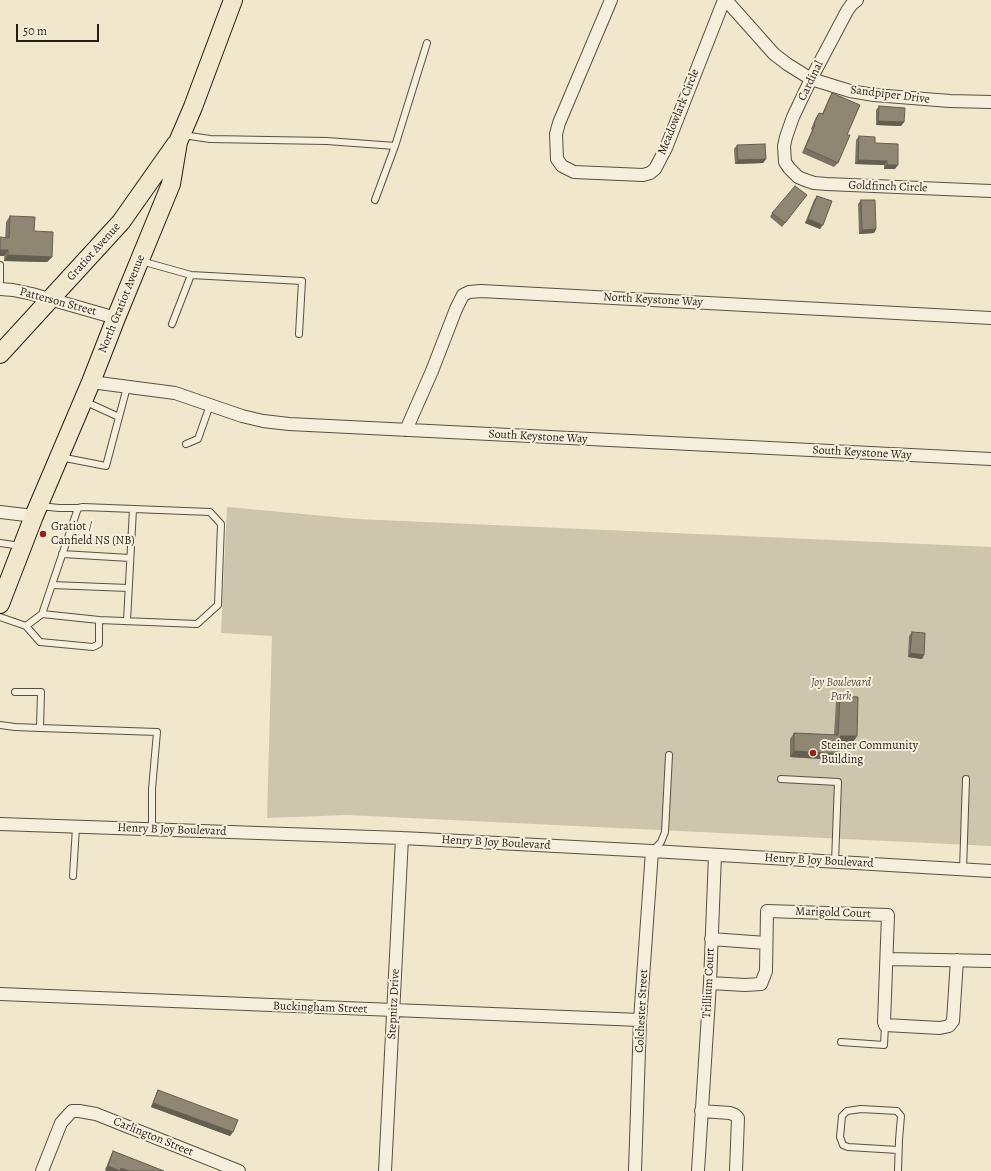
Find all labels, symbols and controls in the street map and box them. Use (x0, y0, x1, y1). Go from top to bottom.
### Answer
scale bar (18, 16, 101, 42)
text: 50 m (23, 23, 47, 39)
street label: Cardinal (795, 59, 827, 103)
street label: Meadowlark Circle (655, 67, 703, 157)
street label: Sandpiper Drive (849, 83, 931, 107)
street label: Goldfinch Circle (848, 178, 928, 196)
street label: Gratiot Avenue (64, 220, 124, 284)
street label: North Gratiot Avenue (96, 253, 148, 355)
street label: Patterson Street (18, 285, 98, 319)
street label: North Keystone Way (603, 290, 703, 310)
street label: South Keystone Way (488, 427, 588, 447)
street label: South Keystone Way (812, 443, 912, 463)
place label: Gratiot / Canfield NS (NB) (51, 520, 135, 548)
marker: Gratiot / Canfield NS (NB) (38, 529, 48, 539)
park label: Joy Boulevard Park (811, 676, 871, 704)
place label: Steiner Community Building (821, 739, 918, 767)
marker: Steiner Community Building (808, 748, 818, 758)
street label: Henry B Joy Boulevard (117, 821, 227, 839)
street label: Henry B Joy Boulevard (441, 833, 551, 853)
street label: Henry B Joy Boulevard (764, 851, 874, 871)
street label: Marigold Court (795, 904, 871, 922)
street label: Trillium Court (700, 947, 718, 1019)
street label: Stepnitz Drive (385, 968, 403, 1040)
street label: Colchester Street (633, 969, 651, 1053)
street label: Buckingham Street (273, 999, 367, 1017)
street label: Carlington Street (111, 1114, 195, 1160)

